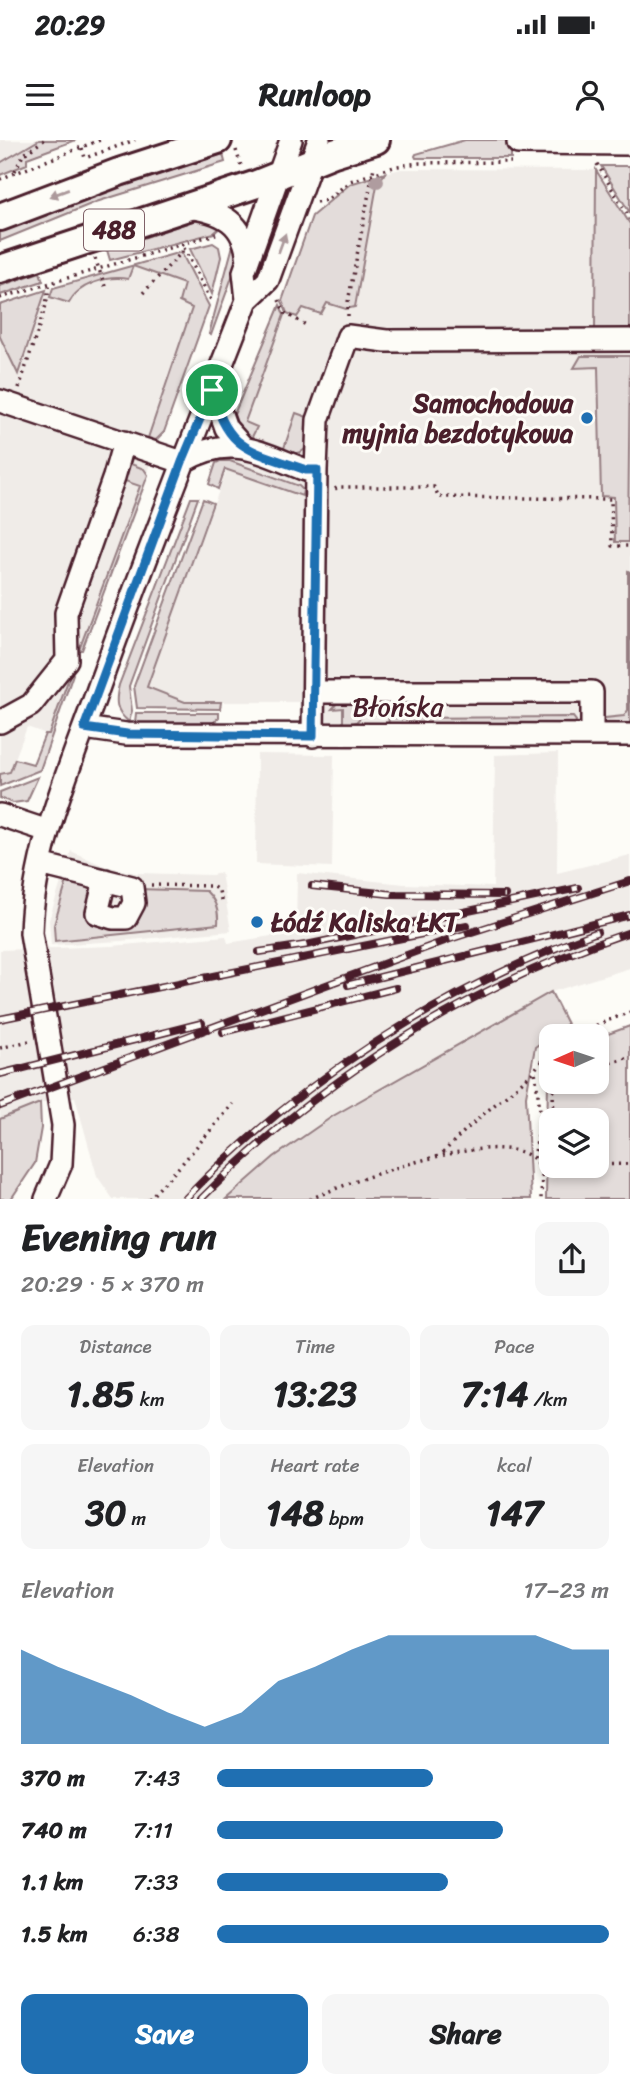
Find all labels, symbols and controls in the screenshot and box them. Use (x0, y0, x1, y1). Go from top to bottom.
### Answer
text: 20:29 (35, 2, 105, 48)
text: Runloop (259, 66, 371, 123)
icon: menu (21, 76, 59, 114)
icon: person (571, 76, 609, 114)
one-way arrow (49, 188, 70, 199)
road number: 488 (84, 210, 144, 250)
one-way arrow (276, 233, 287, 254)
pin (182, 360, 242, 420)
icon: arrive (193, 371, 231, 409)
place label: Samochodowa myjnia bezdotykowa (342, 380, 574, 456)
marker: Samochodowa myjnia bezdotykowa (579, 410, 595, 426)
street label: Błońska (353, 684, 444, 730)
place label: Łódź Kaliska ŁKT (271, 899, 461, 945)
marker: Łódź Kaliska ŁKT (249, 914, 265, 930)
north arrow (539, 1024, 609, 1094)
map controls (539, 1024, 609, 1178)
button: layers (539, 1108, 609, 1178)
text: Evening run (21, 1204, 217, 1271)
button: share (535, 1222, 609, 1296)
text: 20:29 · 5 × 370 m (21, 1264, 204, 1305)
text: Distance (80, 1330, 152, 1363)
text: Time (295, 1330, 335, 1363)
text: Pace (494, 1330, 534, 1363)
text: 1.85 (67, 1363, 135, 1425)
text: 13:23 (273, 1363, 357, 1425)
text: 7:14 (461, 1363, 529, 1425)
text: km (135, 1383, 165, 1416)
text: /km (529, 1383, 568, 1416)
text: Elevation (77, 1449, 154, 1482)
text: Heart rate (270, 1449, 360, 1482)
text: kcal (497, 1449, 532, 1482)
text: 30 (85, 1482, 127, 1544)
text: 148 (266, 1482, 324, 1544)
text: 147 (486, 1482, 543, 1544)
text: m (127, 1502, 146, 1535)
text: bpm (324, 1502, 364, 1535)
text: Elevation (21, 1570, 114, 1611)
text: 17–23 m (523, 1570, 609, 1611)
text: 370 m (21, 1758, 85, 1799)
text: 7:43 (133, 1758, 180, 1799)
text: 740 m (21, 1810, 87, 1851)
text: 7:11 (133, 1810, 173, 1851)
text: 1.1 km (21, 1862, 84, 1903)
text: 7:33 (133, 1862, 178, 1903)
text: 1.5 km (21, 1914, 88, 1955)
text: 6:38 (133, 1914, 180, 1955)
button: Save (21, 1994, 308, 2074)
button: Share (322, 1994, 609, 2074)

